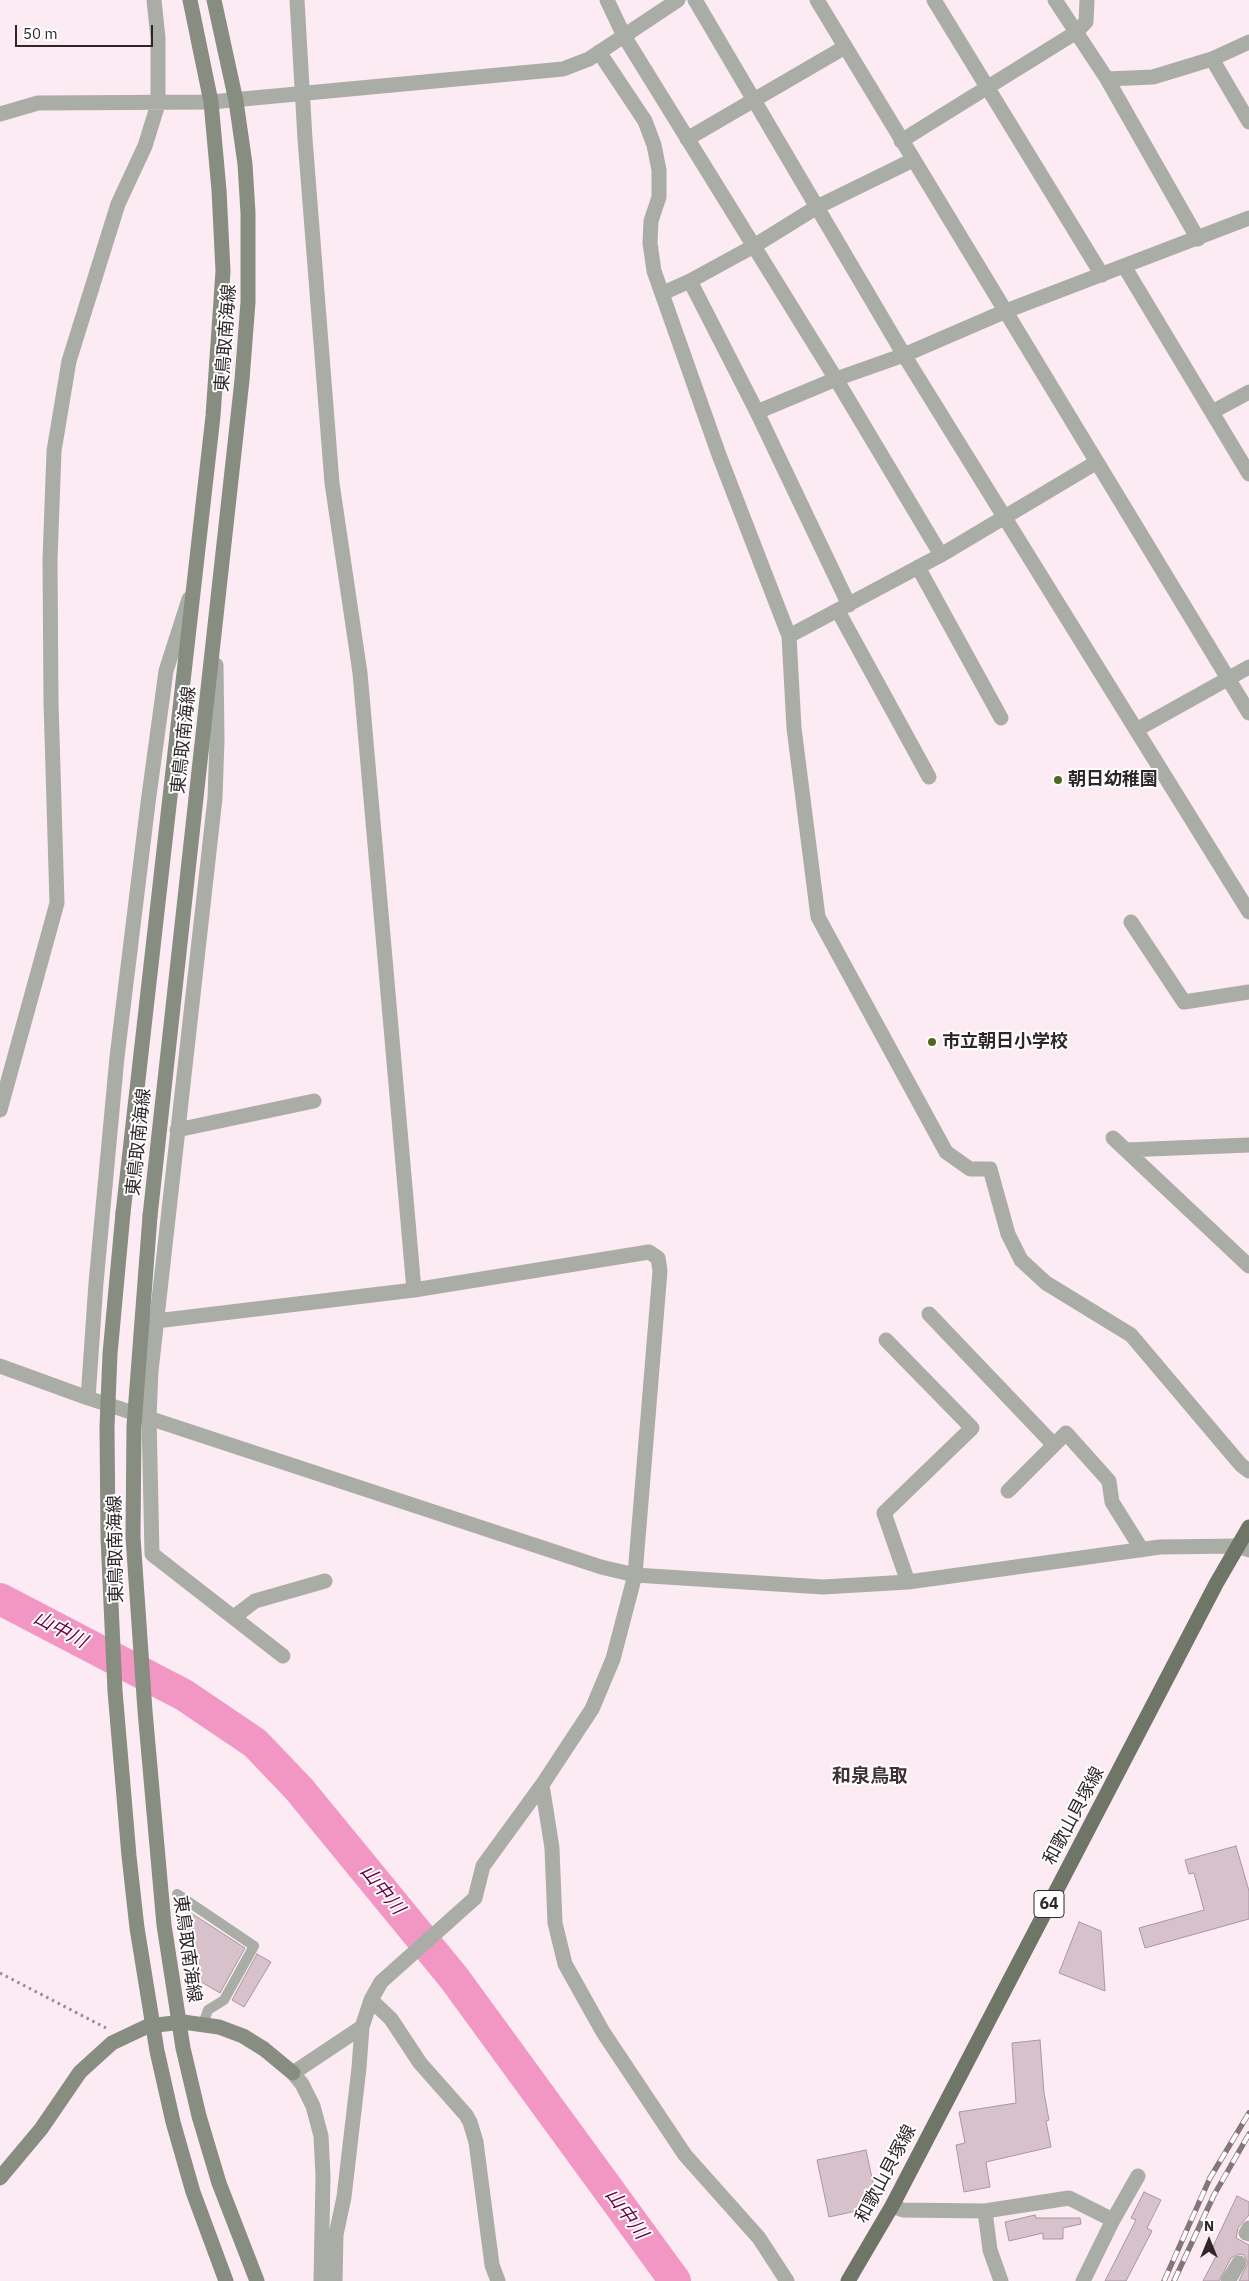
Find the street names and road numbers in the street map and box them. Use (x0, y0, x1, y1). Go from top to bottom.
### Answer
street label: 東鳥取南海線 (211, 283, 241, 393)
street label: 東鳥取南海線 (168, 685, 200, 795)
street label: 東鳥取南海線 (123, 1087, 155, 1197)
street label: 東鳥取南海線 (104, 1495, 128, 1603)
street label: 和歌山貝塚線 (1039, 1763, 1109, 1869)
road number: 64 (1034, 1890, 1064, 1918)
street label: 東鳥取南海線 (169, 1894, 205, 2004)
street label: 和歌山貝塚線 (851, 2121, 921, 2227)

